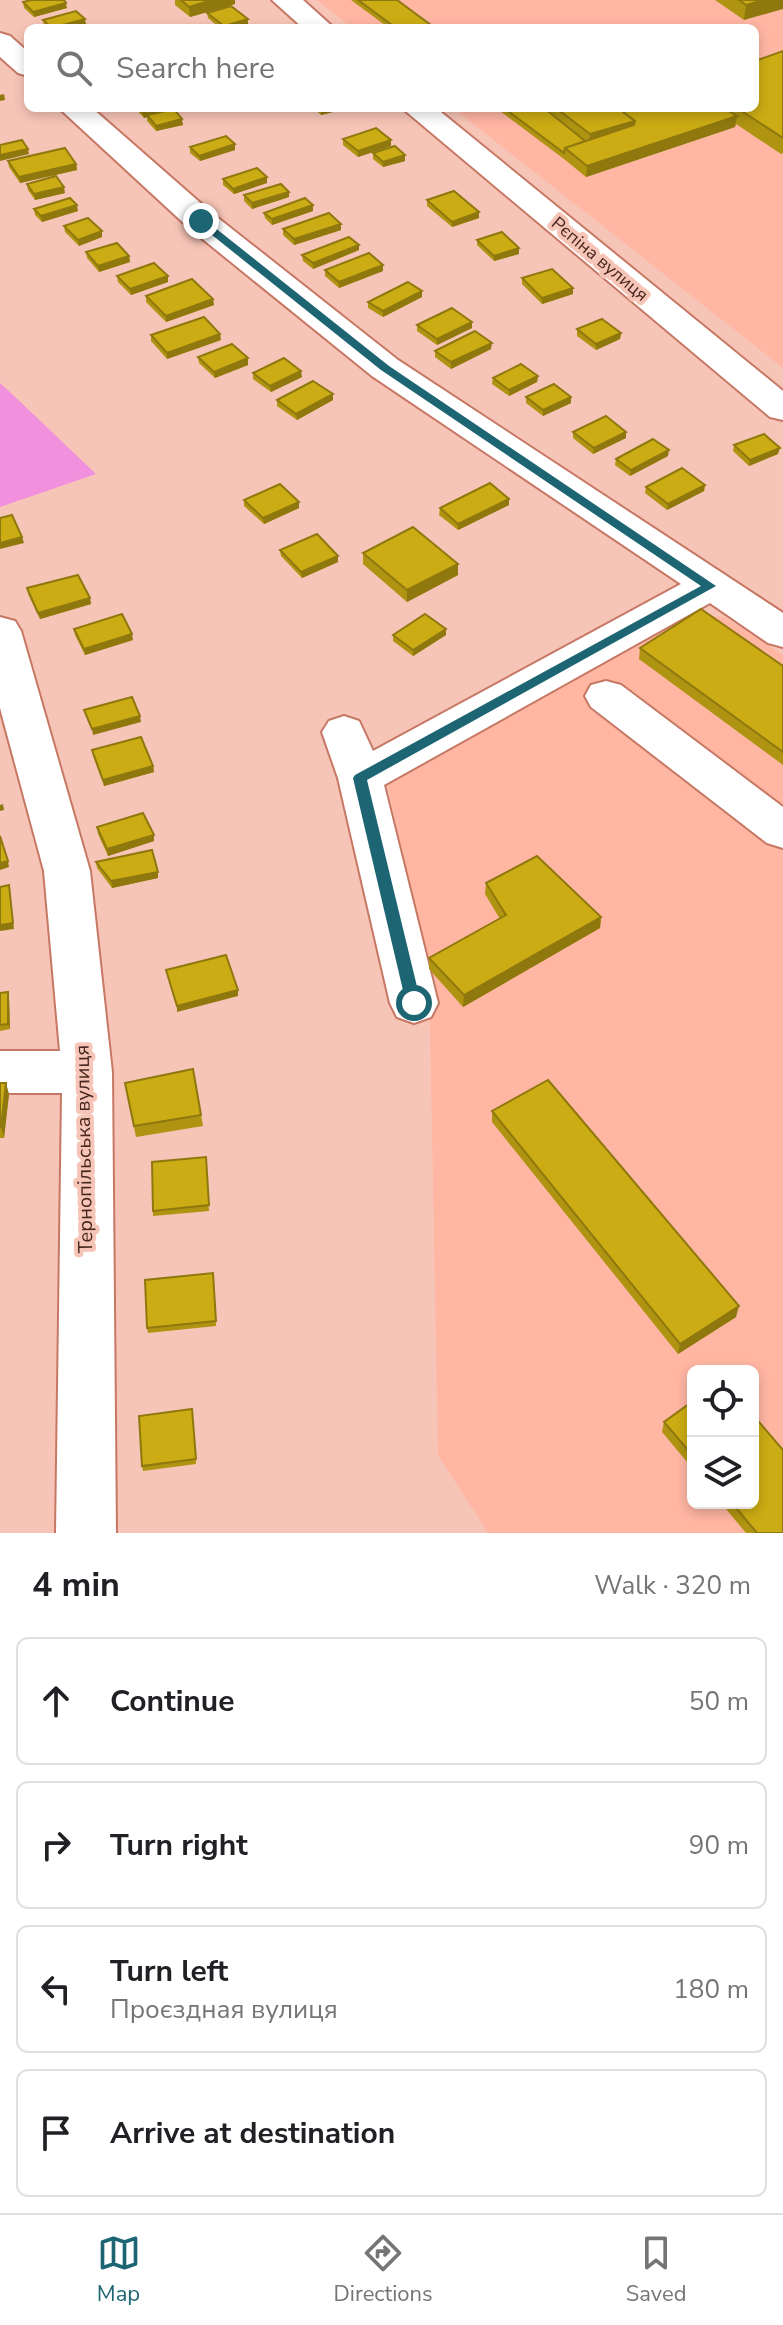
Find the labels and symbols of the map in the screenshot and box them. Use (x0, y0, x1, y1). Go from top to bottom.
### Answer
route end (183, 203, 219, 239)
street label: Рєпіна вулиця (546, 211, 654, 307)
route start (396, 985, 432, 1021)
street label: Тернопільська вулиця (69, 1045, 99, 1253)

